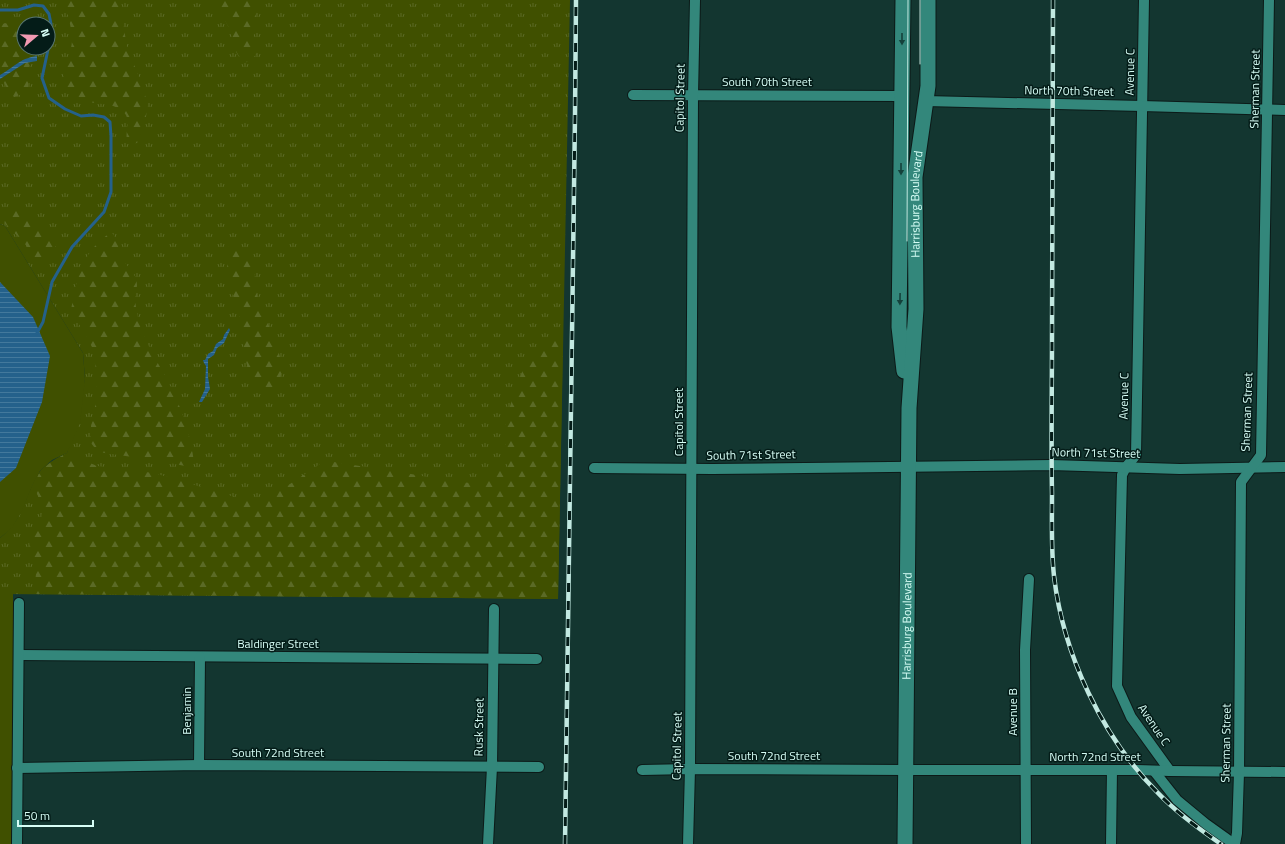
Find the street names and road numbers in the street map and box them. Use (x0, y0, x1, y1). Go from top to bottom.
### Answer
street label: Avenue C (1120, 48, 1139, 96)
street label: Sherman Street (1244, 48, 1265, 129)
street label: Capitol Street (669, 63, 690, 132)
street label: South 70th Street (722, 72, 813, 91)
street label: North 70th Street (1024, 80, 1115, 101)
street label: Harrisburg Boulevard (905, 150, 928, 258)
street label: Sherman Street (1236, 371, 1257, 452)
street label: Avenue C (1114, 372, 1133, 420)
street label: Capitol Street (669, 387, 688, 456)
street label: North 71st Street (1052, 442, 1141, 463)
street label: South 71st Street (706, 444, 797, 465)
street label: Harrisburg Boulevard (897, 572, 916, 680)
street label: Baldinger Street (237, 634, 320, 653)
street label: Benjamin (177, 687, 196, 735)
street label: Avenue B (1003, 688, 1022, 736)
street label: Rusk Street (468, 697, 489, 756)
street label: Avenue C (1133, 700, 1176, 750)
street label: Sherman Street (1215, 702, 1236, 783)
street label: Capitol Street (666, 711, 687, 780)
street label: South 72nd Street (232, 743, 325, 762)
street label: South 72nd Street (728, 746, 821, 765)
street label: North 72nd Street (1049, 747, 1142, 766)

